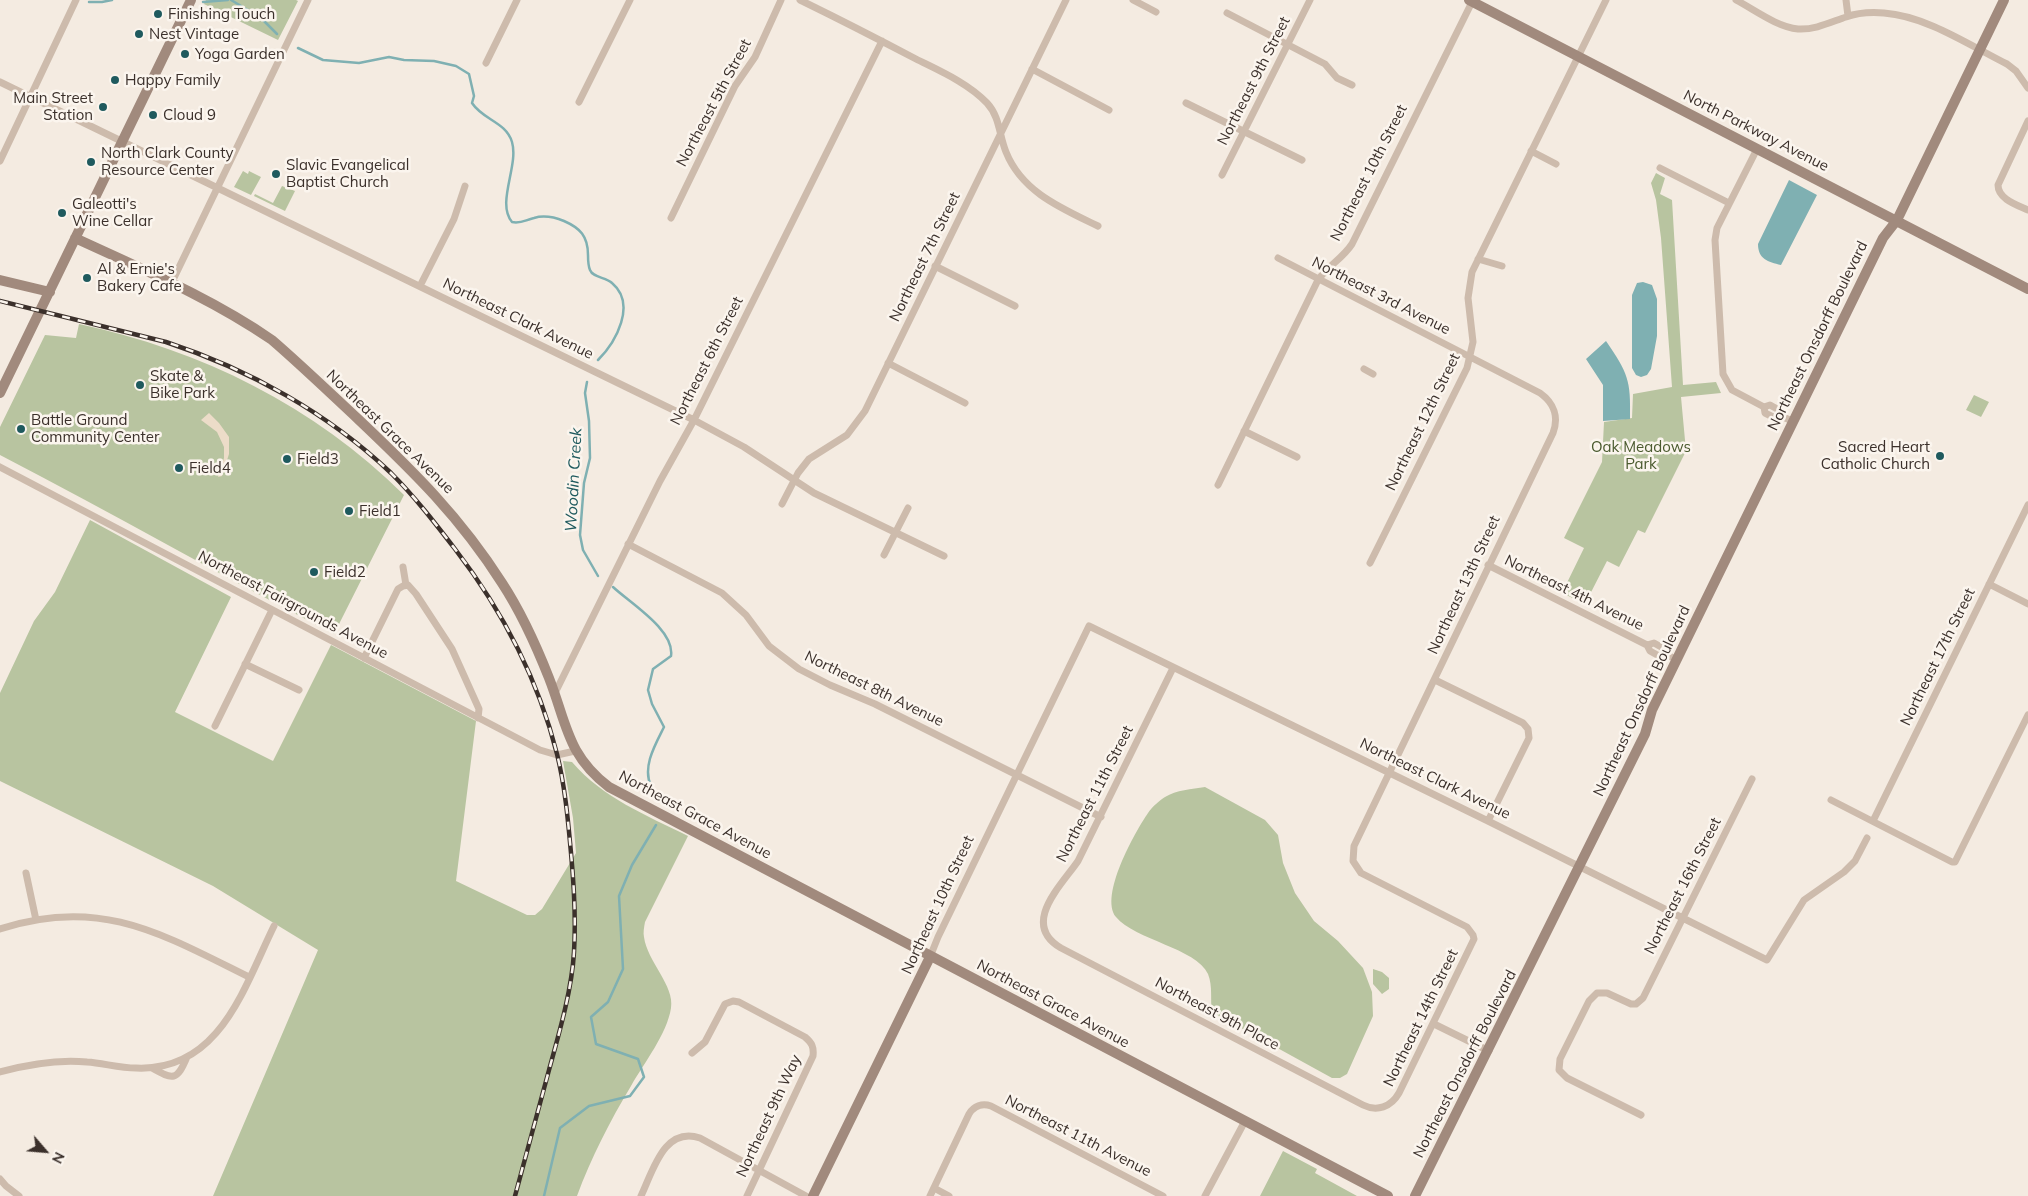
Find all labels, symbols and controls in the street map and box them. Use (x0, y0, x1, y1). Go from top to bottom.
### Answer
place label: Finishing Touch (168, 5, 275, 23)
marker: Finishing Touch (152, 8, 164, 20)
street label: Northeast 9th Street (1214, 14, 1294, 148)
place label: Nest Vintage (149, 25, 239, 43)
marker: Nest Vintage (133, 28, 145, 40)
street label: Northeast 5th Street (673, 36, 755, 170)
place label: Yoga Garden (195, 45, 285, 63)
marker: Yoga Garden (179, 48, 191, 60)
place label: Happy Family (125, 71, 221, 89)
marker: Happy Family (109, 74, 121, 86)
street label: North Parkway Avenue (1680, 86, 1832, 176)
place label: Main Street Station (13, 89, 93, 124)
marker: Main Street Station (97, 101, 109, 113)
street label: Northeast 10th Street (1327, 102, 1411, 244)
place label: Cloud 9 (163, 106, 216, 124)
marker: Cloud 9 (147, 109, 159, 121)
place label: North Clark County Resource Center (101, 144, 234, 179)
marker: North Clark County Resource Center (85, 156, 97, 168)
place label: Slavic Evangelical Baptist Church (286, 156, 409, 191)
marker: Slavic Evangelical Baptist Church (270, 168, 282, 180)
street label: Northeast 7th Street (886, 189, 964, 325)
place label: Galeotti's Wine Cellar (72, 195, 153, 230)
marker: Galeotti's Wine Cellar (56, 207, 68, 219)
street label: Northeast Onsdorff Boulevard (1764, 238, 1872, 434)
street label: Northeast 3rd Avenue (1309, 253, 1453, 339)
place label: Al & Ernie's Bakery Cafe (97, 260, 182, 295)
marker: Al & Ernie's Bakery Cafe (81, 272, 93, 284)
street label: Northeast Clark Avenue (440, 275, 596, 363)
street label: Northeast 6th Street (667, 294, 747, 428)
street label: Northeast 12th Street (1382, 350, 1464, 494)
street label: Northeast Grace Avenue (323, 366, 457, 498)
place label: Skate & Bike Park (150, 367, 215, 402)
marker: Skate & Bike Park (134, 379, 146, 391)
place label: Battle Ground Community Center (31, 411, 159, 446)
marker: Battle Ground Community Center (15, 423, 27, 435)
water label: Woodin Creek (562, 427, 586, 533)
park label: Oak Meadows Park (1591, 438, 1691, 473)
place label: Sacred Heart Catholic Church (1821, 438, 1930, 473)
place label: Field3 (297, 450, 339, 468)
marker: Sacred Heart Catholic Church (1934, 450, 1946, 462)
marker: Field3 (281, 453, 293, 465)
place label: Field4 (189, 459, 231, 477)
marker: Field4 (173, 462, 185, 474)
place label: Field1 (359, 502, 401, 520)
marker: Field1 (343, 505, 355, 517)
street label: Northeast 13th Street (1424, 513, 1504, 657)
street label: Northeast Fairgrounds Avenue (195, 547, 391, 663)
street label: Northeast 4th Avenue (1502, 551, 1646, 635)
place label: Field2 (324, 563, 366, 581)
marker: Field2 (308, 566, 320, 578)
street label: Northeast 17th Street (1897, 585, 1979, 729)
street label: Northeast Onsdorff Boulevard (1590, 603, 1694, 799)
street label: Northeast 8th Avenue (802, 647, 946, 731)
street label: Northeast 11th Street (1053, 723, 1137, 865)
street label: Northeast Clark Avenue (1357, 735, 1513, 823)
street label: Northeast Grace Avenue (616, 767, 774, 863)
street label: Northeast 16th Street (1641, 815, 1725, 957)
street label: Northeast 10th Street (898, 833, 978, 977)
street label: Northeast 14th Street (1380, 946, 1462, 1090)
street label: Northeast Grace Avenue (974, 956, 1132, 1052)
street label: Northeast Onsdorff Boulevard (1410, 967, 1520, 1161)
street label: Northeast 9th Place (1152, 974, 1282, 1054)
street label: Northeast 9th Way (733, 1052, 805, 1180)
street label: Northeast 11th Avenue (1002, 1091, 1154, 1181)
north arrow (20, 1126, 70, 1176)
text: N (48, 1149, 69, 1167)

